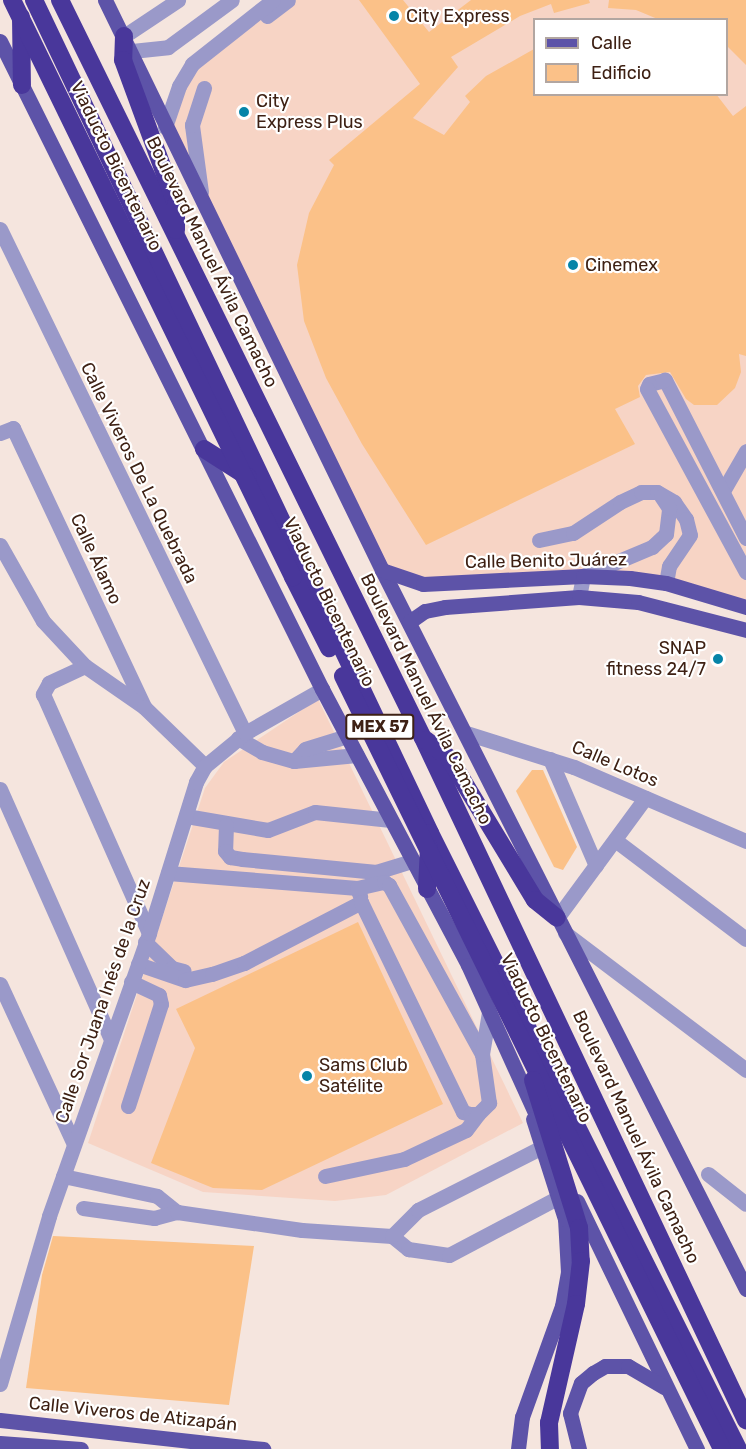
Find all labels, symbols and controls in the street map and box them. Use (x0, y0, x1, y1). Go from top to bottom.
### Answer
place label: City Express (406, 5, 510, 27)
marker: City Express (387, 9, 401, 23)
legend (533, 18, 728, 96)
text: Calle (591, 32, 632, 54)
text: Edificio (591, 62, 651, 84)
street label: Viaducto Bicentenario (66, 78, 166, 254)
place label: City Express Plus (256, 91, 363, 134)
marker: City Express Plus (237, 105, 251, 119)
street label: Boulevard Manuel Ávila Camacho (142, 133, 282, 391)
place label: Cinemex (585, 254, 658, 276)
marker: Cinemex (566, 258, 580, 272)
street label: Calle Viveros De La Quebrada (76, 359, 202, 587)
street label: Calle Álamo (66, 510, 126, 608)
street label: Viaducto Bicentenario (279, 514, 379, 690)
street label: Calle Benito Juárez (465, 549, 627, 573)
street label: Boulevard Manuel Ávila Camacho (356, 570, 496, 828)
place label: SNAP fitness 24/7 (606, 638, 706, 680)
marker: SNAP fitness 24/7 (711, 652, 725, 666)
road number: MEX 57 (344, 714, 416, 740)
street label: Calle Lotos (568, 736, 662, 792)
street label: Calle Sor Juana Inés de la Cruz (51, 876, 155, 1126)
street label: Viaducto Bicentenario (496, 950, 596, 1126)
street label: Boulevard Manuel Ávila Camacho (568, 1007, 704, 1267)
place label: Sams Club Satélite (319, 1055, 408, 1098)
marker: Sams Club Satélite (300, 1069, 314, 1083)
street label: Calle Viveros de Atizapán (27, 1392, 239, 1436)

